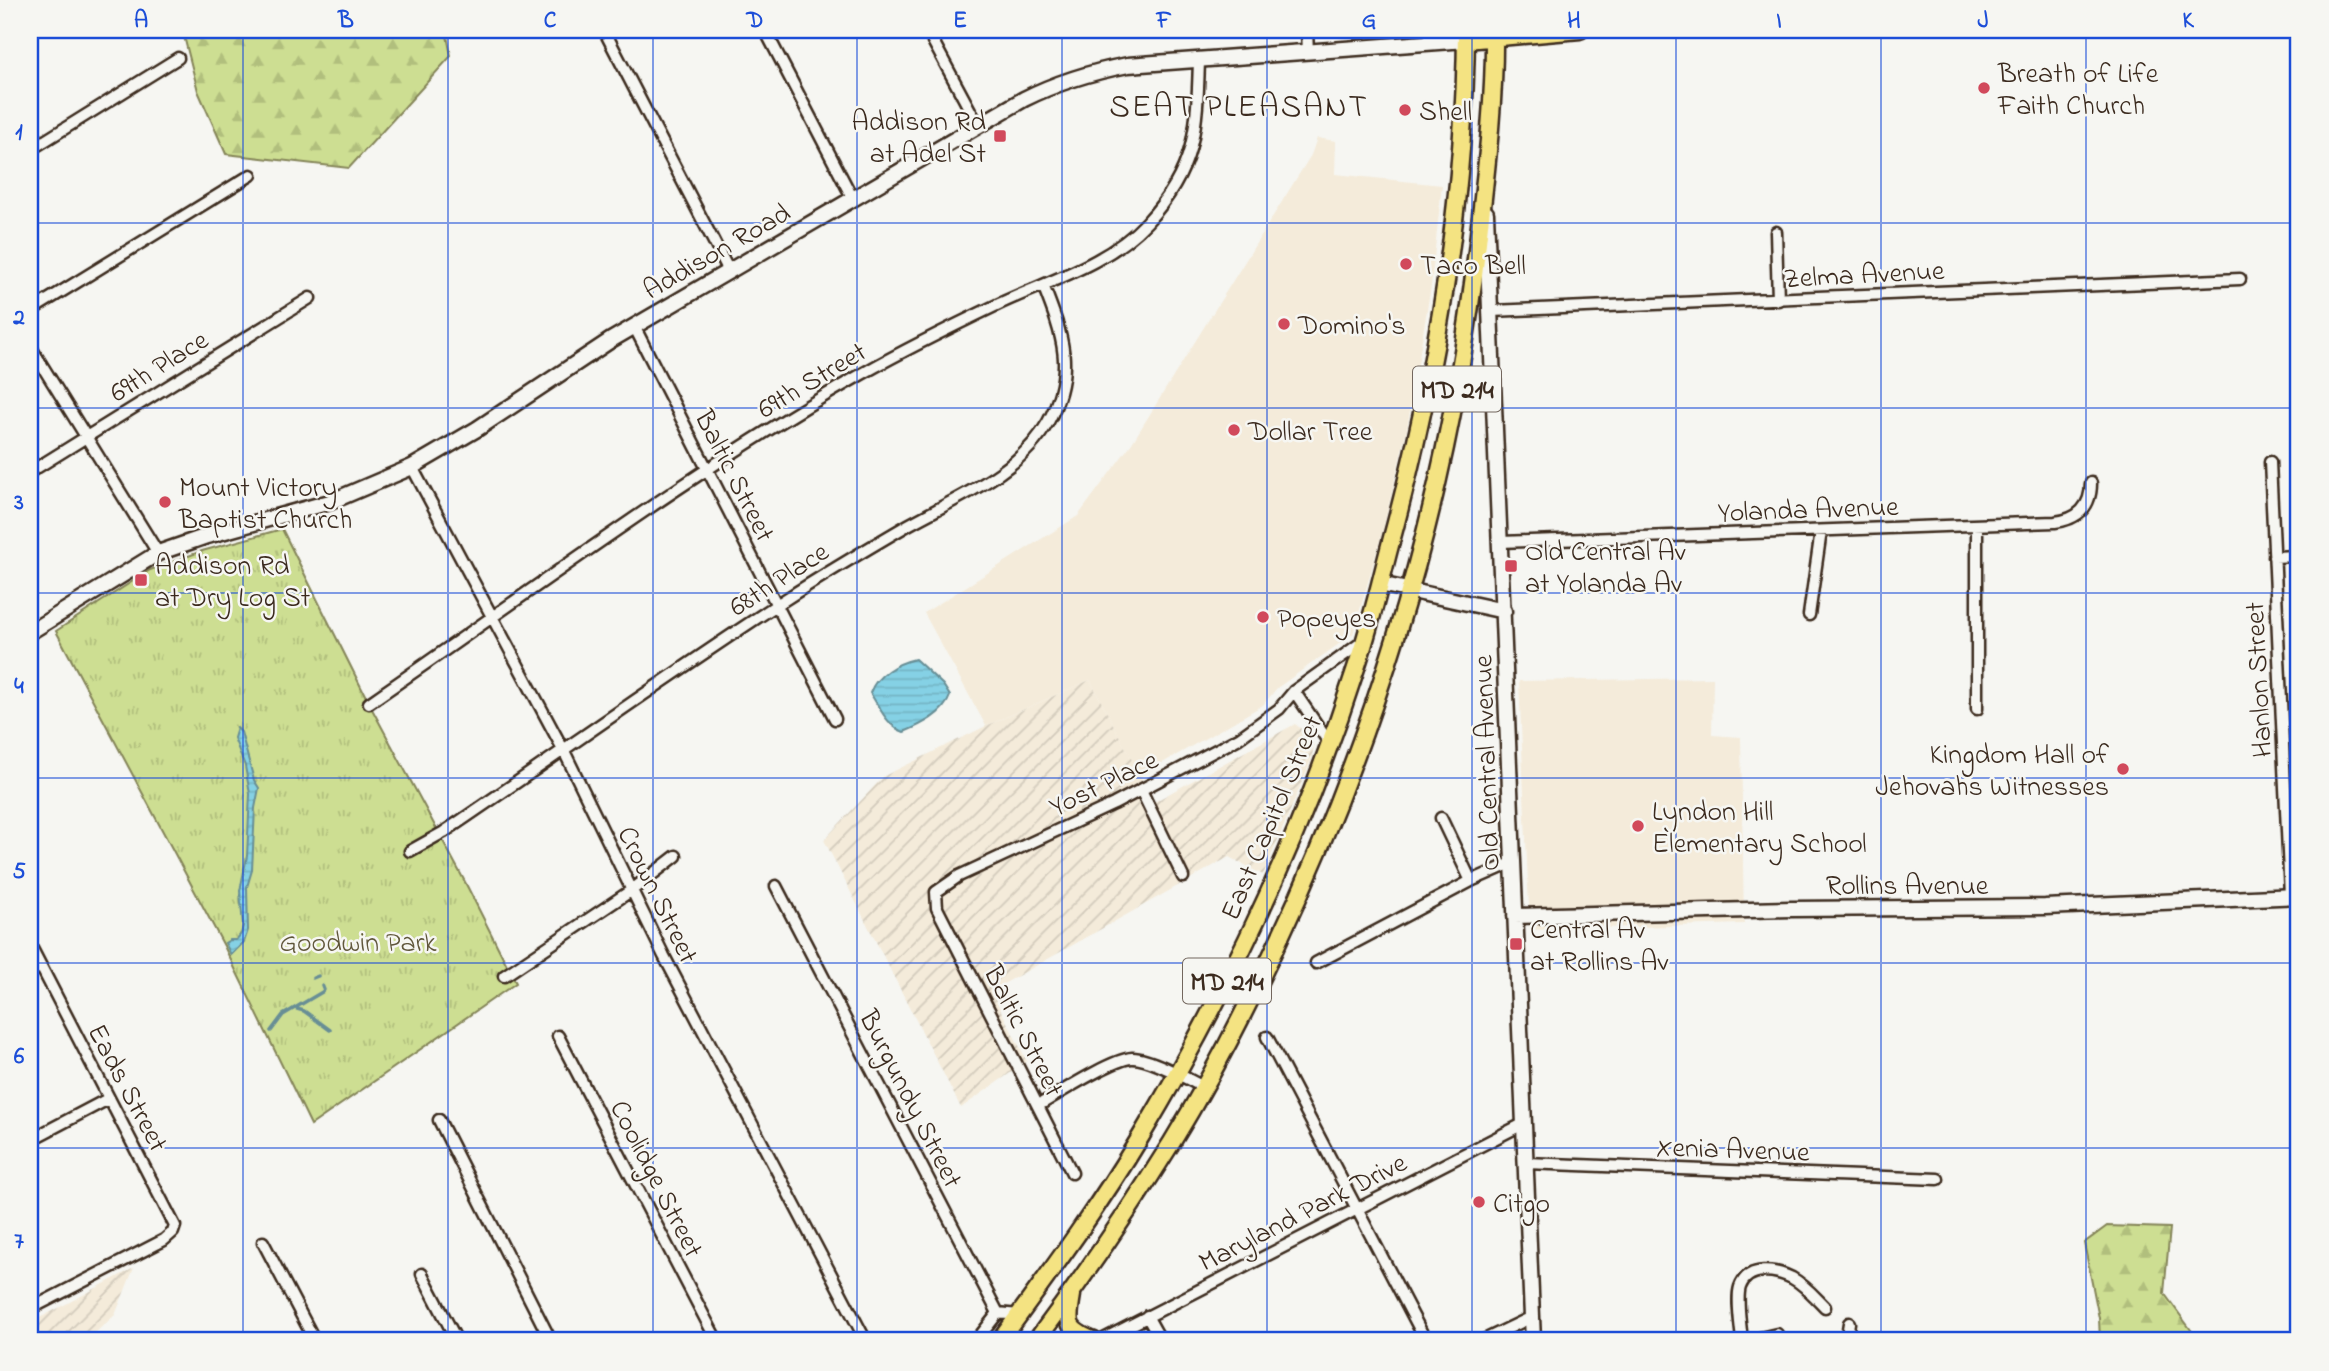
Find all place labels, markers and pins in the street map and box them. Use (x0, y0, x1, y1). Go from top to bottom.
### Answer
place label: Breath of Life Faith Church (1997, 55, 2159, 128)
marker: Breath of Life Faith Church (1976, 80, 1992, 96)
place label: Shell (1419, 93, 1472, 134)
marker: Shell (1397, 102, 1413, 118)
place label: Addison Rd at Adel St (851, 103, 986, 176)
marker: Addison Rd at Adel St (992, 128, 1008, 144)
place label: Taco Bell (1420, 247, 1526, 288)
marker: Taco Bell (1398, 256, 1414, 272)
place label: Domino's (1297, 307, 1405, 348)
marker: Domino's (1276, 316, 1292, 332)
place label: Dollar Tree (1247, 413, 1373, 454)
marker: Dollar Tree (1226, 422, 1242, 438)
place label: Mount Victory Baptist Church (178, 469, 352, 542)
marker: Mount Victory Baptist Church (157, 494, 173, 510)
place label: Old Central Av at Yolanda Av (1525, 533, 1686, 606)
place label: Addison Rd at Dry Log St (155, 547, 310, 620)
marker: Old Central Av at Yolanda Av (1503, 558, 1519, 574)
marker: Addison Rd at Dry Log St (133, 572, 149, 588)
place label: Popeyes (1277, 600, 1376, 641)
marker: Popeyes (1255, 609, 1271, 625)
place label: Kingdom Hall of Jehovahs Witnesses (1875, 736, 2109, 809)
marker: Kingdom Hall of Jehovahs Witnesses (2115, 761, 2131, 777)
place label: Lyndon Hill Elementary School (1652, 793, 1867, 866)
marker: Lyndon Hill Elementary School (1630, 818, 1646, 834)
place label: Central Av at Rollins Av (1530, 911, 1668, 984)
marker: Central Av at Rollins Av (1508, 936, 1524, 952)
place label: Citgo (1493, 1185, 1550, 1226)
marker: Citgo (1471, 1194, 1487, 1210)

